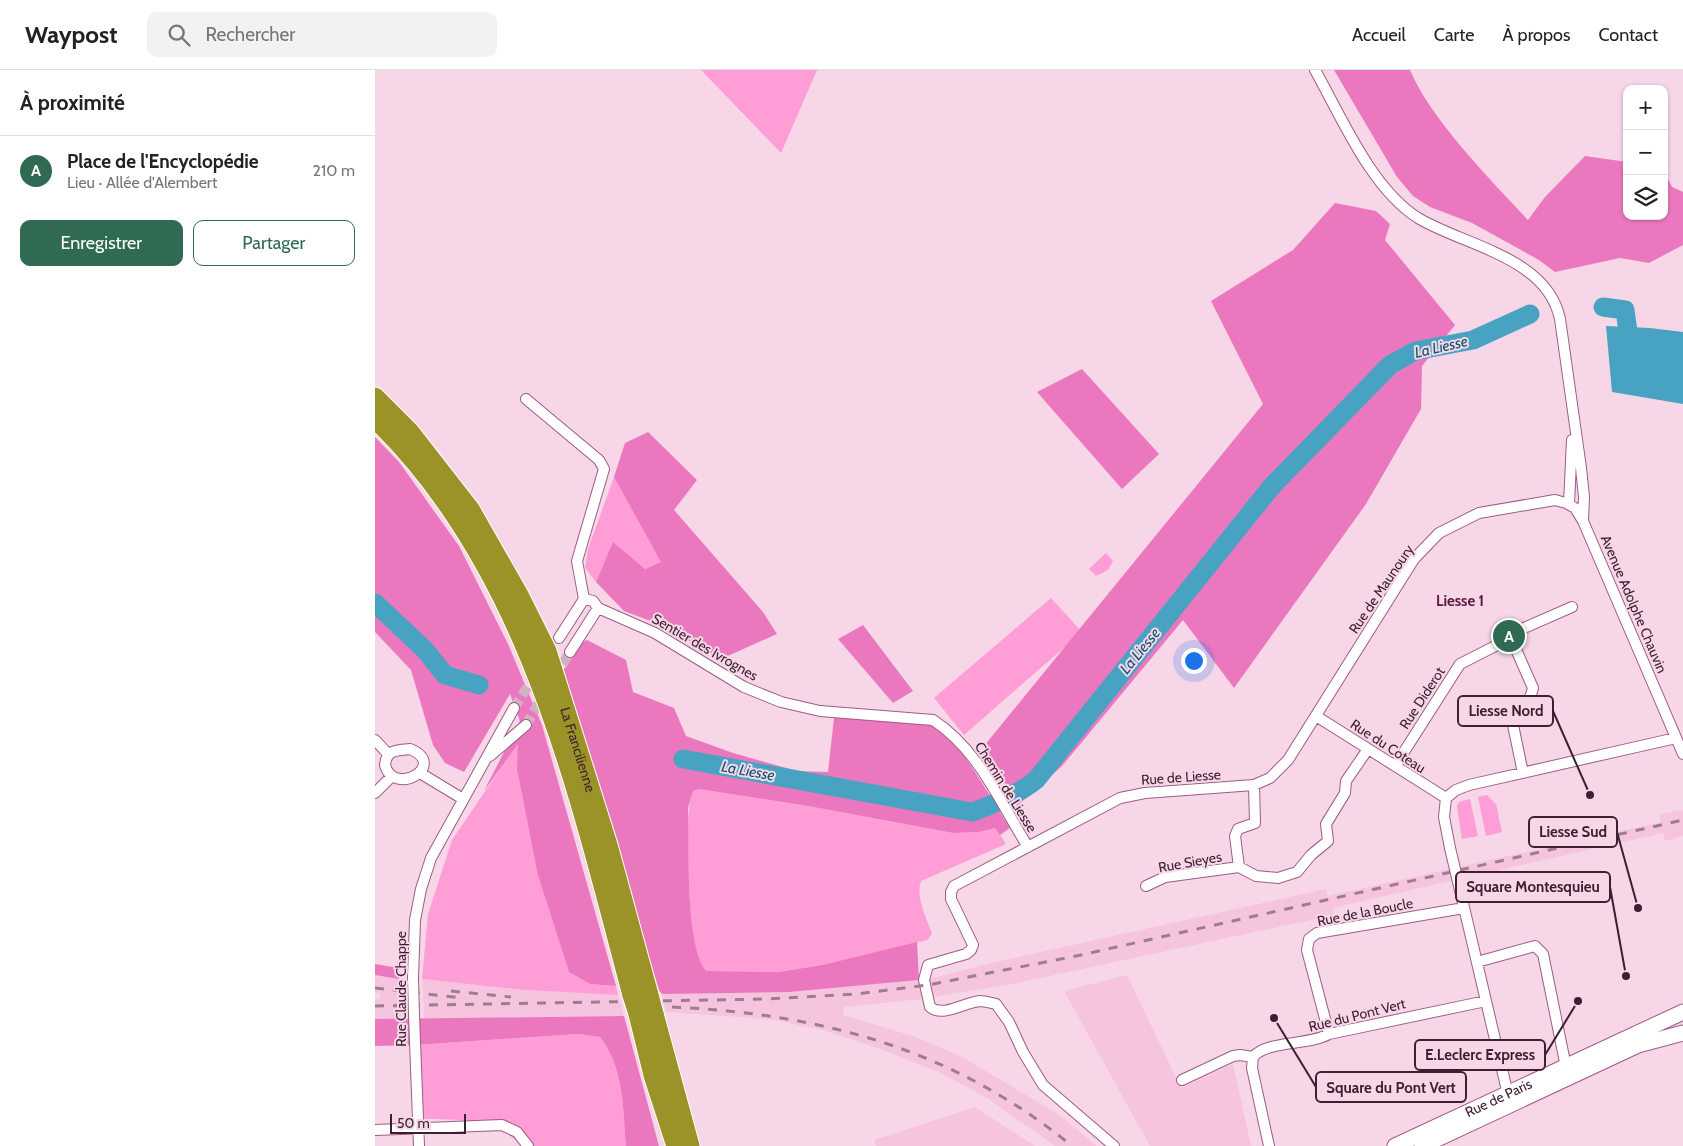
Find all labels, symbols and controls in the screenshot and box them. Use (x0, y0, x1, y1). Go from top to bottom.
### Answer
search box (147, 12, 497, 57)
text: Waypost (25, 20, 117, 49)
icon: search (165, 21, 193, 49)
text: Rechercher (205, 23, 295, 46)
text: Accueil (1352, 24, 1406, 46)
text: Carte (1434, 24, 1474, 46)
text: À propos (1502, 24, 1570, 46)
text: Contact (1598, 24, 1658, 46)
map controls (1623, 85, 1668, 220)
button: + (1623, 85, 1668, 130)
text: À proximité (20, 90, 125, 115)
button: − (1623, 130, 1668, 175)
text: Place de l'Encyclopédie (67, 150, 259, 173)
text: A (31, 161, 41, 180)
text: 210 m (313, 161, 355, 180)
text: Lieu · Allée d'Alembert (67, 173, 217, 192)
button: layers (1623, 175, 1668, 220)
button: Enregistrer (20, 220, 183, 266)
button: Partager (193, 220, 355, 266)
water label: La Liesse (1413, 332, 1469, 362)
street label: Avenue Adolphe Chauvin (1597, 532, 1671, 676)
street label: Rue de Maunoury (1345, 541, 1417, 637)
district label: Liesse 1 (1436, 592, 1484, 610)
street label: Sentier des Ivrognes (649, 609, 761, 685)
pin: A (1493, 617, 1525, 655)
water label: La Liesse (1116, 624, 1164, 678)
your location (1181, 648, 1207, 674)
street label: Rue Diderot (1395, 663, 1449, 732)
callout: Liesse Nord (1458, 696, 1553, 726)
text: Liesse Nord (1469, 702, 1543, 720)
street label: La Francilienne (556, 705, 600, 794)
street label: Rue du Coteau (1347, 715, 1429, 777)
street label: Chemin de Liesse (971, 738, 1041, 836)
water label: La Liesse (720, 757, 776, 785)
street label: Rue de Liesse (1141, 765, 1221, 789)
callout: Liesse Sud (1529, 817, 1617, 847)
text: Liesse Sud (1539, 823, 1607, 841)
street label: Rue Sieyes (1157, 848, 1223, 876)
callout: Square Montesquieu (1456, 872, 1610, 902)
text: Square Montesquieu (1466, 878, 1600, 896)
street label: Rue de la Boucle (1316, 894, 1414, 930)
street label: Rue Claude Chappe (392, 931, 410, 1047)
street label: Rue du Pont Vert (1307, 994, 1408, 1036)
callout: E.Leclerc Express (1415, 1040, 1545, 1070)
text: E.Leclerc Express (1425, 1046, 1535, 1064)
callout: Square du Pont Vert (1316, 1072, 1466, 1102)
street label: Rue de Paris (1462, 1075, 1535, 1121)
text: Square du Pont Vert (1326, 1079, 1456, 1097)
scale bar (390, 1111, 466, 1134)
text: 50 m (397, 1114, 430, 1132)

